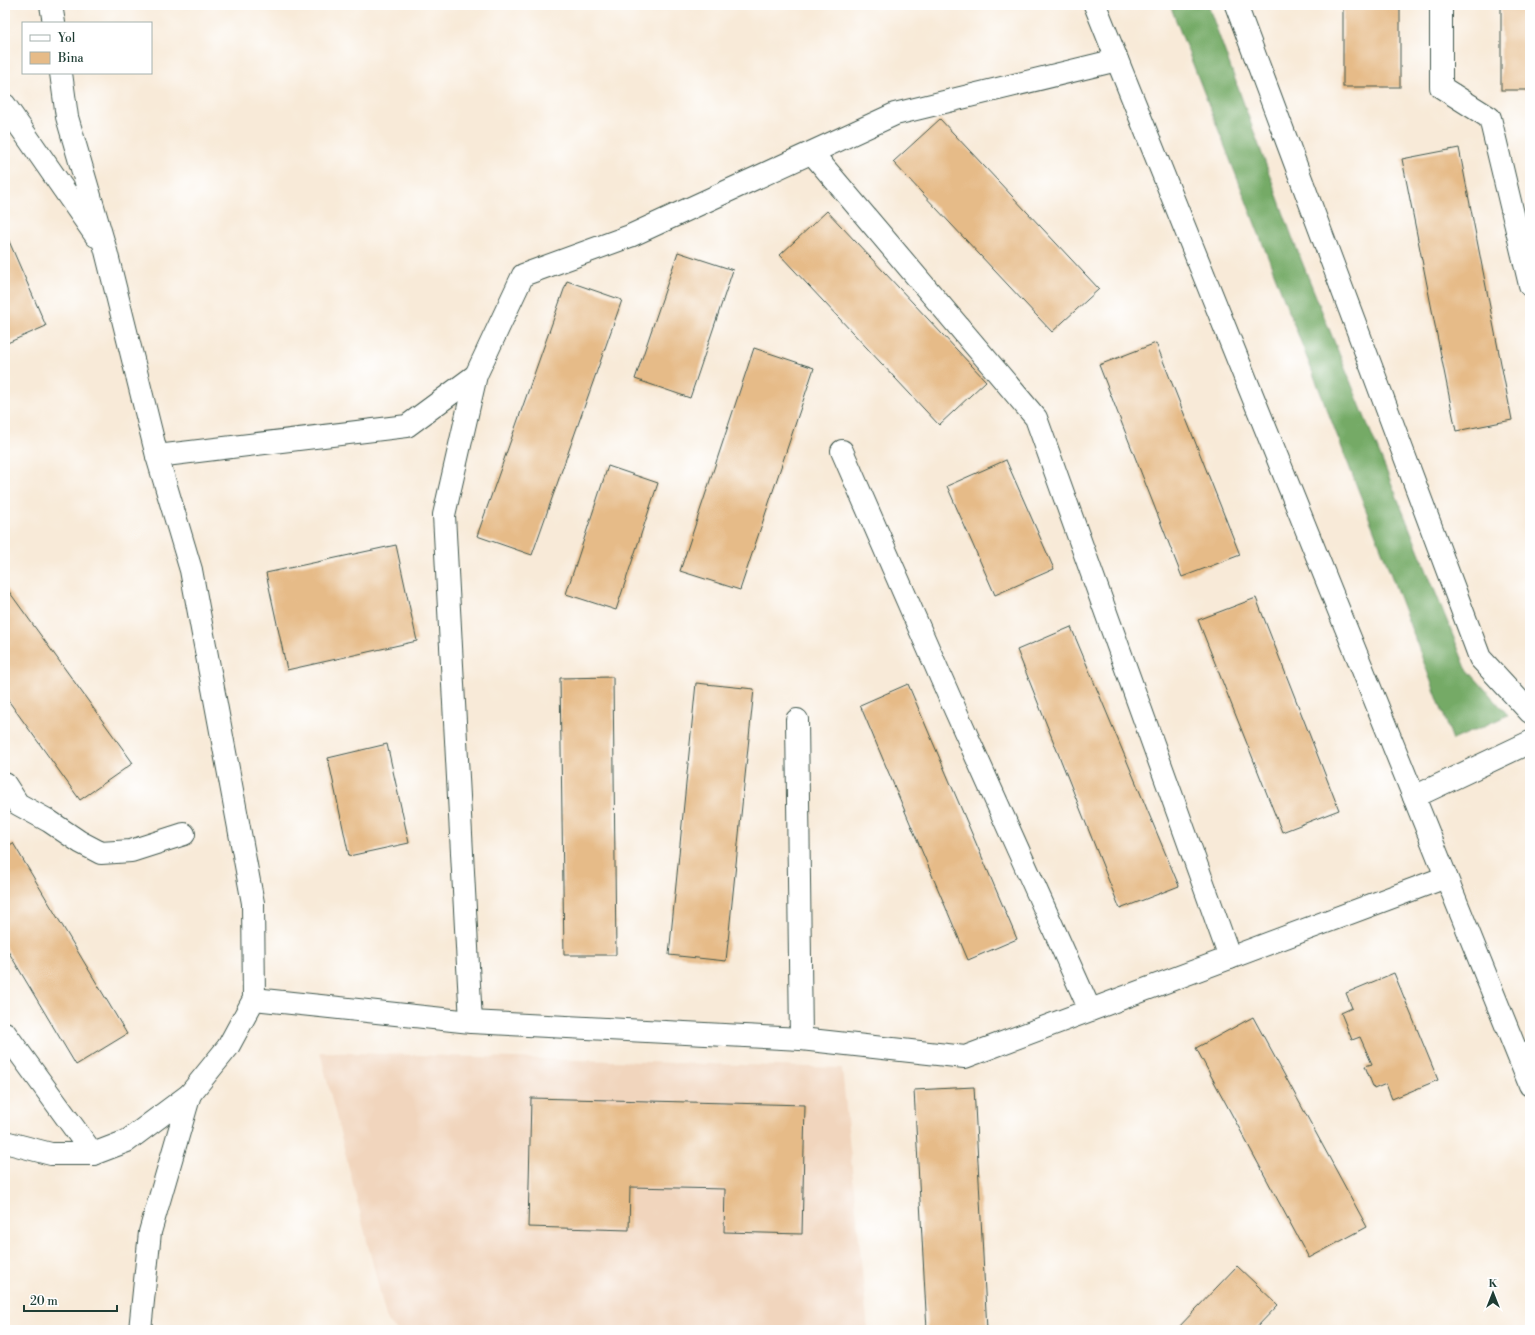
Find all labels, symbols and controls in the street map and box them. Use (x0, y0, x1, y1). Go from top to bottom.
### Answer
legend (22, 22, 152, 74)
text: Yol (57, 31, 76, 46)
text: Bina (57, 51, 85, 66)
north arrow (1473, 1273, 1513, 1313)
text: K (1489, 1277, 1499, 1291)
scale bar (24, 1287, 117, 1313)
text: 20 m (30, 1294, 58, 1309)

